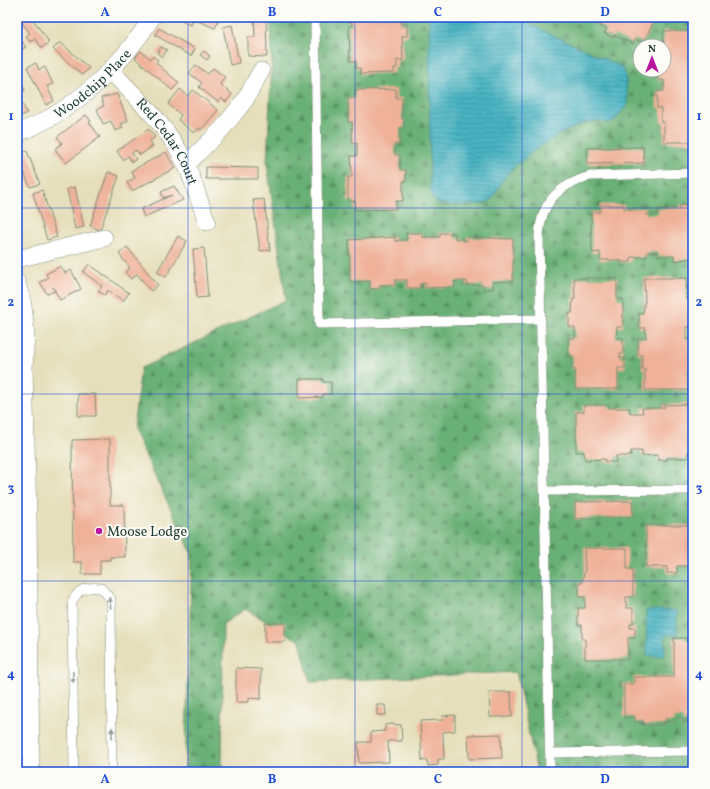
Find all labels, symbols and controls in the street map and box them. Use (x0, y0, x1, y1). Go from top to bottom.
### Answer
text: A (100, 4, 110, 22)
text: B (268, 4, 277, 22)
text: C (434, 4, 442, 22)
text: D (600, 4, 610, 22)
north arrow (632, 38, 672, 78)
text: N (648, 42, 656, 57)
street label: Woodchip Place (51, 45, 137, 124)
street label: Red Cedar Court (131, 95, 201, 188)
text: 1 (8, 108, 14, 126)
text: 1 (696, 108, 702, 126)
text: 2 (8, 294, 15, 312)
text: 2 (696, 294, 703, 312)
text: 3 (8, 480, 15, 498)
text: 3 (696, 480, 703, 498)
place label: Moose Lodge (107, 523, 187, 542)
marker: Moose Lodge (94, 526, 104, 536)
one-way arrow (107, 597, 113, 609)
text: 4 (7, 666, 15, 684)
text: 4 (695, 666, 703, 684)
one-way arrow (70, 671, 76, 684)
one-way arrow (109, 726, 115, 739)
text: A (100, 771, 110, 789)
text: B (268, 771, 277, 789)
text: C (434, 771, 442, 789)
text: D (600, 771, 610, 789)

